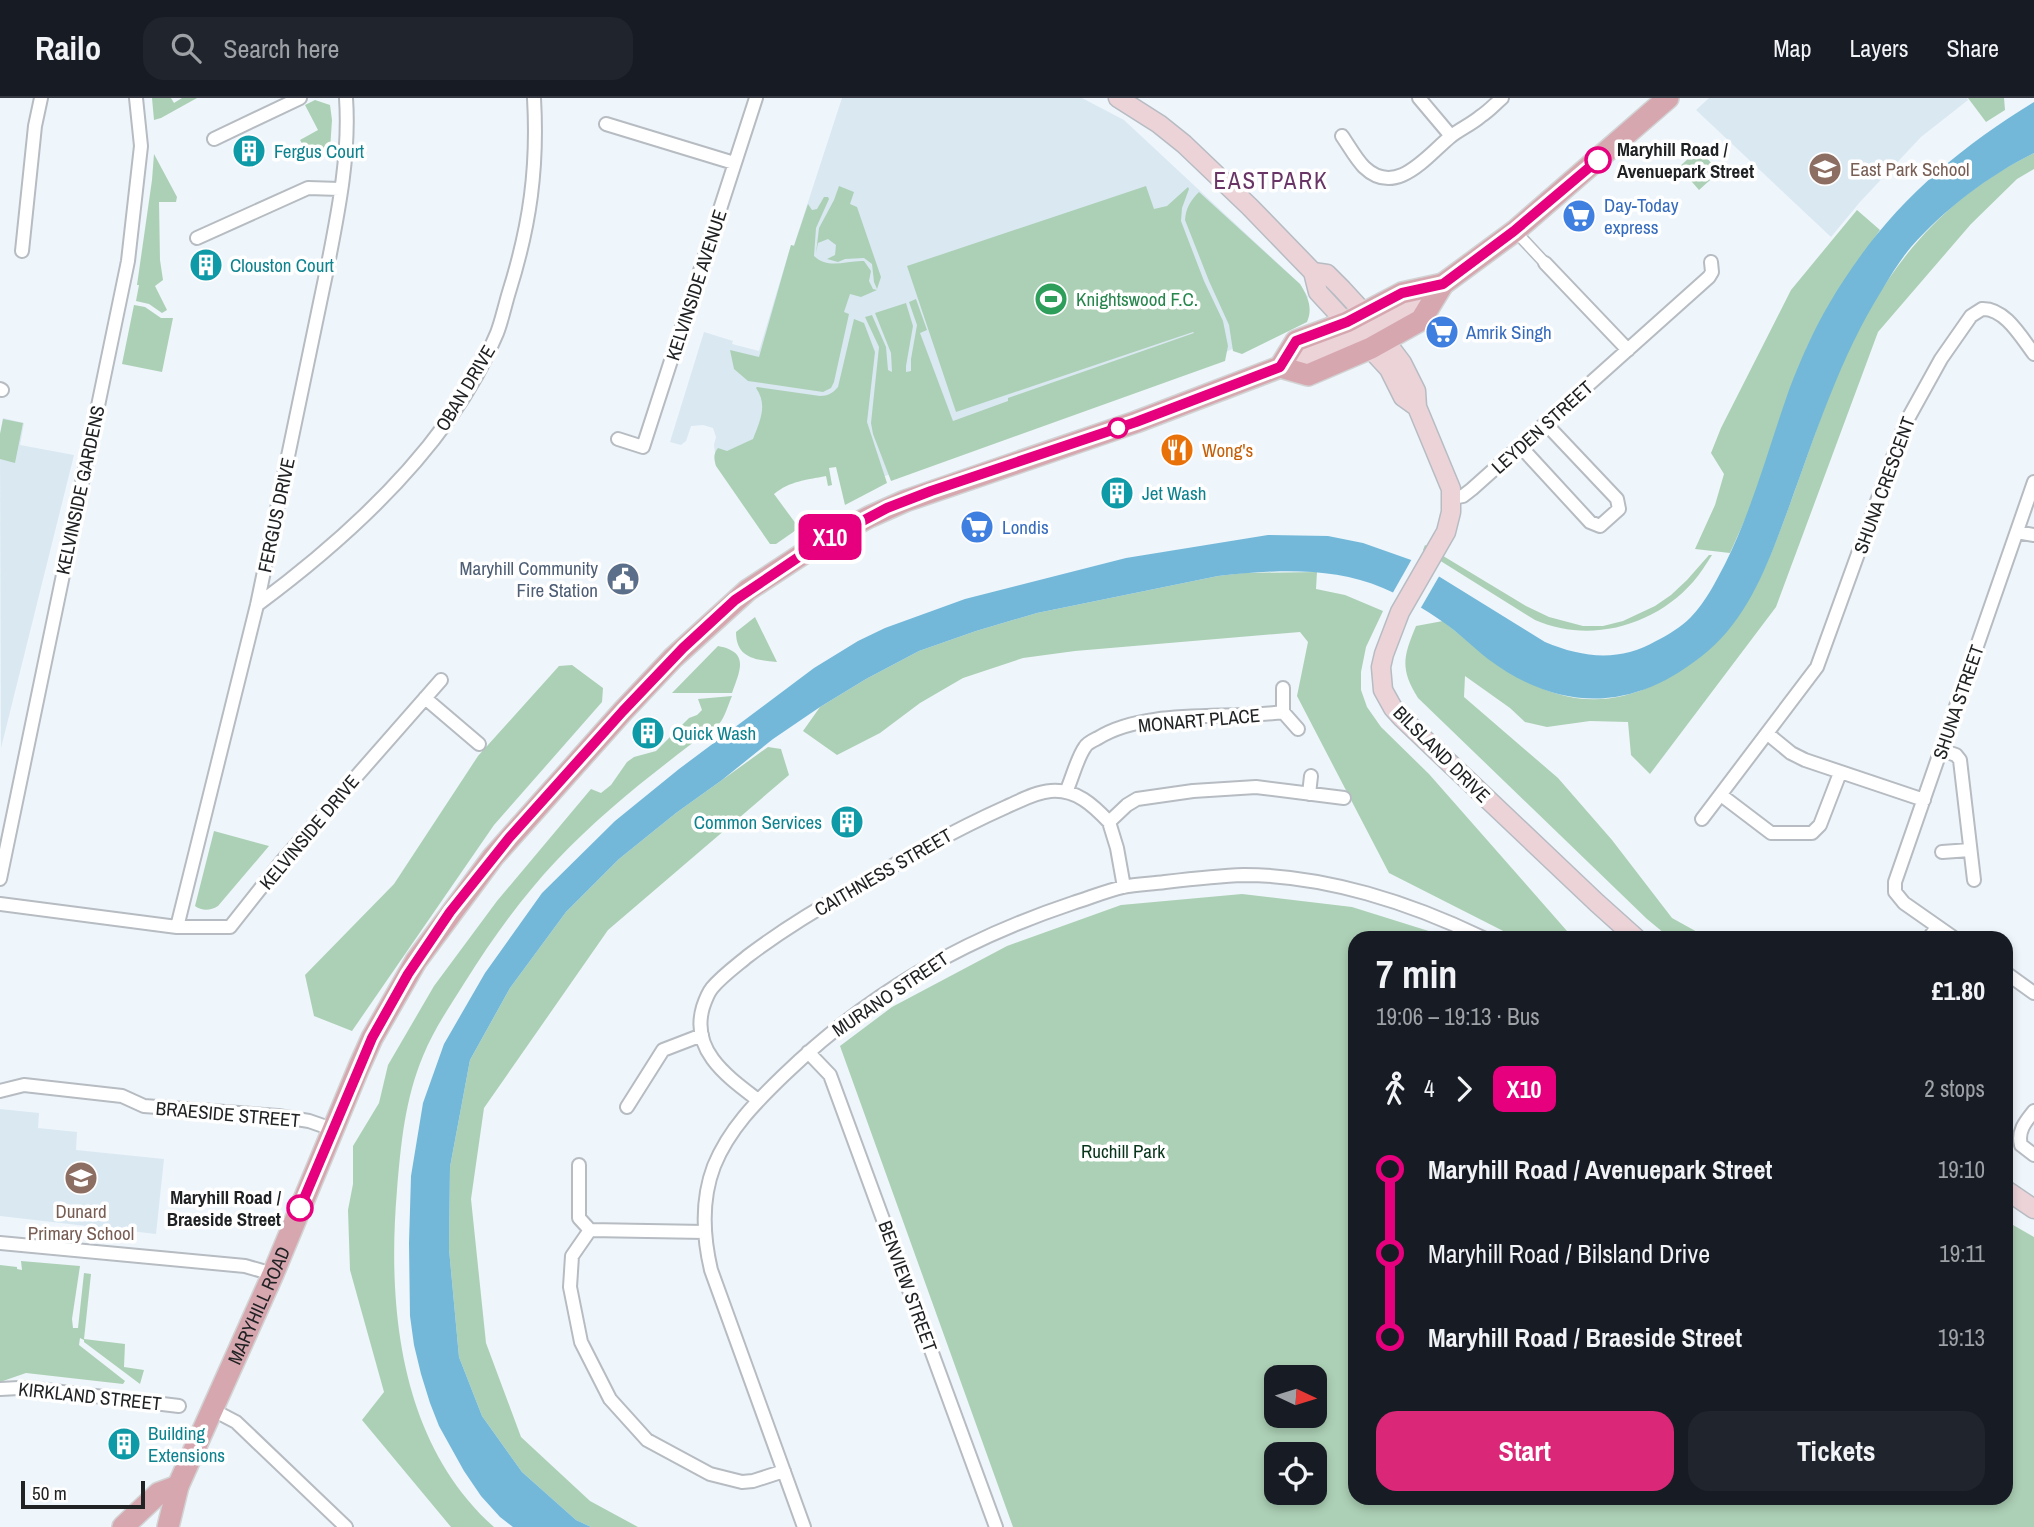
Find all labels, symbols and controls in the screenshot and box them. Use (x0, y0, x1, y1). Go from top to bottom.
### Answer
search box (143, 17, 633, 80)
text: Railo (35, 26, 101, 70)
icon: search (167, 29, 205, 67)
text: Search here (223, 31, 339, 66)
text: Map (1773, 32, 1811, 64)
text: Layers (1849, 32, 1908, 64)
text: Share (1946, 32, 1999, 64)
building icon: Fergus Court (230, 132, 268, 170)
place label: Maryhill Road / Avenuepark Street (1617, 136, 1754, 184)
place label: Fergus Court (274, 138, 365, 164)
marker: Maryhill Road / Avenuepark Street (1585, 147, 1611, 173)
school or university icon: East Park School (1806, 150, 1844, 188)
place label: East Park School (1850, 156, 1970, 182)
district label: EASTPARK (1213, 165, 1329, 196)
place label: Day-Today express (1604, 192, 1679, 240)
supermarket icon: Day-Today express (1560, 197, 1598, 235)
street label: KELVINSIDE AVENUE (659, 206, 733, 364)
building icon: Clouston Court (187, 246, 225, 284)
place label: Clouston Court (230, 252, 335, 278)
sports icon: Knightswood F.C. (1032, 280, 1070, 318)
place label: Knightswood F.C. (1076, 286, 1198, 312)
supermarket icon: Amrik Singh (1423, 313, 1461, 351)
place label: Amrik Singh (1465, 319, 1552, 345)
street label: OBAN DRIVE (429, 340, 501, 436)
street label: LEYDEN STREET (1486, 374, 1599, 480)
street label: KELVINSIDE GARDENS (49, 403, 111, 577)
street label: SHUNA CRESCENT (1847, 413, 1921, 557)
unlabelled marker (1108, 418, 1128, 438)
restaurant icon: Wong's (1158, 431, 1196, 469)
place label: Wong's (1202, 437, 1253, 463)
street label: FERGUS DRIVE (251, 455, 301, 575)
building icon: Jet Wash (1098, 474, 1136, 512)
place label: Jet Wash (1142, 480, 1206, 506)
supermarket icon: Londis (958, 508, 996, 546)
line badge: X10 (790, 514, 870, 560)
place label: Londis (1002, 514, 1049, 540)
text: X10 (812, 521, 848, 553)
place label: Maryhill Community Fire Station (459, 555, 598, 603)
public building icon: Maryhill Community Fire Station (604, 560, 642, 598)
street label: SHUNA STREET (1926, 641, 1990, 763)
street label: BILSLAND DRIVE (1388, 700, 1496, 808)
street label: MONART PLACE (1137, 702, 1261, 738)
building icon: Quick Wash (629, 714, 667, 752)
place label: Quick Wash (672, 720, 756, 746)
street label: KELVINSIDE DRIVE (253, 769, 365, 895)
building icon: Common Services (828, 803, 866, 841)
place label: Common Services (694, 809, 822, 835)
street label: CAITHNESS STREET (809, 822, 957, 922)
street label: MURANO STREET (827, 945, 954, 1043)
text: 7 min (1376, 949, 1457, 1000)
text: £1.80 (1932, 973, 1985, 1008)
text: 19:06 – 19:13 · Bus (1376, 1001, 1540, 1032)
icon: walk (1376, 1070, 1414, 1108)
icon: forward (1445, 1070, 1483, 1108)
text: 4 (1424, 1073, 1435, 1104)
text: X10 (1507, 1073, 1542, 1105)
text: 2 stops (1924, 1073, 1985, 1104)
street label: BRAESIDE STREET (155, 1095, 302, 1133)
park label: Ruchill Park (1081, 1138, 1165, 1164)
text: Maryhill Road / Avenuepark Street (1428, 1152, 1772, 1187)
text: 19:10 (1938, 1154, 1985, 1185)
school or university icon: Dunard Primary School (62, 1159, 100, 1197)
place label: Maryhill Road / Braeside Street (167, 1184, 282, 1232)
marker: Maryhill Road / Braeside Street (287, 1195, 313, 1221)
place label: Dunard Primary School (28, 1198, 134, 1246)
street label: BENVIEW STREET (872, 1217, 944, 1356)
text: Maryhill Road / Bilsland Drive (1428, 1236, 1710, 1271)
text: 19:11 (1939, 1238, 1985, 1269)
street label: MARYHILL ROAD (221, 1242, 296, 1369)
text: Maryhill Road / Braeside Street (1428, 1320, 1742, 1355)
text: 19:13 (1938, 1322, 1985, 1353)
north arrow (1264, 1365, 1326, 1428)
map controls (1264, 1365, 1327, 1505)
street label: KIRKLAND STREET (17, 1376, 163, 1416)
button: Start (1376, 1411, 1674, 1491)
button: Tickets (1688, 1411, 1985, 1491)
place label: Building Extensions (148, 1420, 225, 1468)
building icon: Building Extensions (105, 1425, 143, 1463)
button: locate (1264, 1442, 1327, 1505)
scale bar (21, 1478, 145, 1510)
text: 50 m (32, 1480, 67, 1506)

